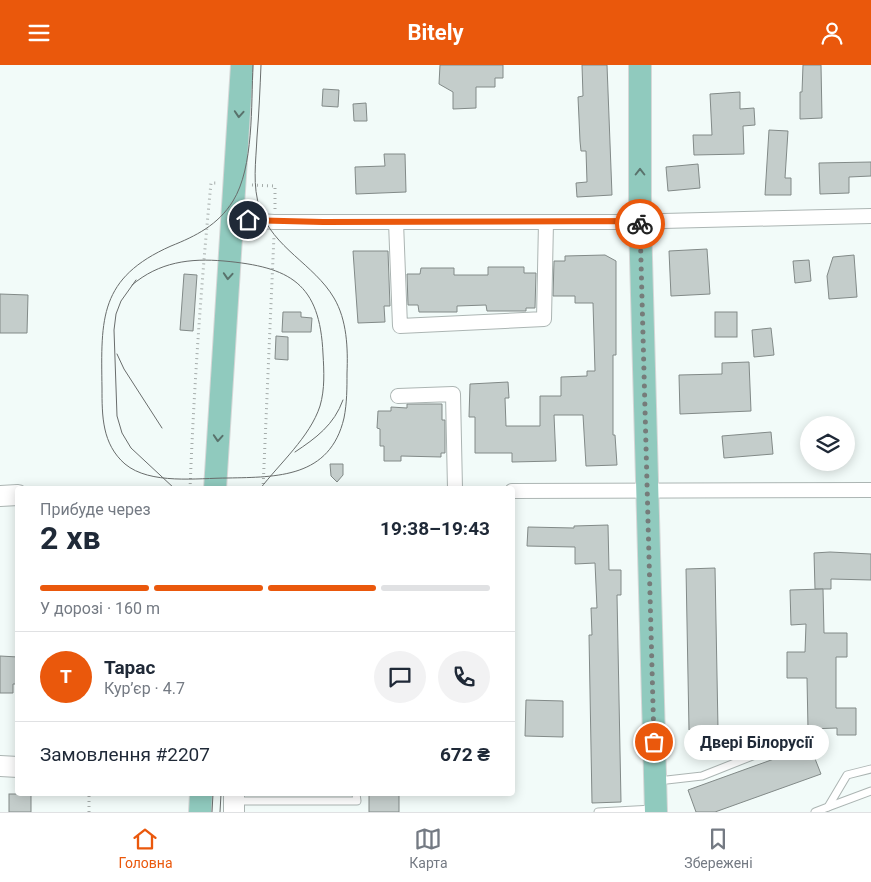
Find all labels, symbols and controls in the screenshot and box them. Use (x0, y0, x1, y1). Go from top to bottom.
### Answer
icon: menu (25, 19, 53, 47)
icon: person (818, 19, 846, 47)
text: Bitely (407, 20, 464, 45)
one-way arrow (233, 110, 244, 118)
one-way arrow (635, 168, 645, 176)
pin (227, 199, 269, 241)
courier (615, 199, 665, 249)
icon: home (234, 206, 262, 234)
icon: bike (626, 210, 654, 238)
one-way arrow (223, 272, 234, 280)
map controls (800, 416, 855, 471)
button: layers (800, 416, 855, 471)
one-way arrow (213, 434, 224, 442)
text: Прибуде через (40, 500, 151, 519)
text: 19:38–19:43 (380, 517, 490, 540)
text: 2 хв (40, 519, 101, 557)
text: У дорозі · 160 m (40, 599, 160, 618)
button: chat (374, 651, 426, 703)
button: phone (438, 651, 490, 703)
text: Тарас (104, 656, 155, 679)
text: Т (60, 665, 72, 688)
text: Кур’єр · 4.7 (104, 679, 185, 698)
pin (633, 721, 675, 763)
callout: Двері Білорусії (684, 725, 829, 759)
icon: bag (640, 728, 668, 756)
text: Двері Білорусії (700, 733, 813, 752)
text: Замовлення #2207 (40, 743, 210, 766)
text: 672 ₴ (440, 743, 490, 766)
tab: Головна (118, 825, 173, 871)
tab: Карта (409, 825, 448, 871)
tab: Збережені (684, 825, 753, 871)

